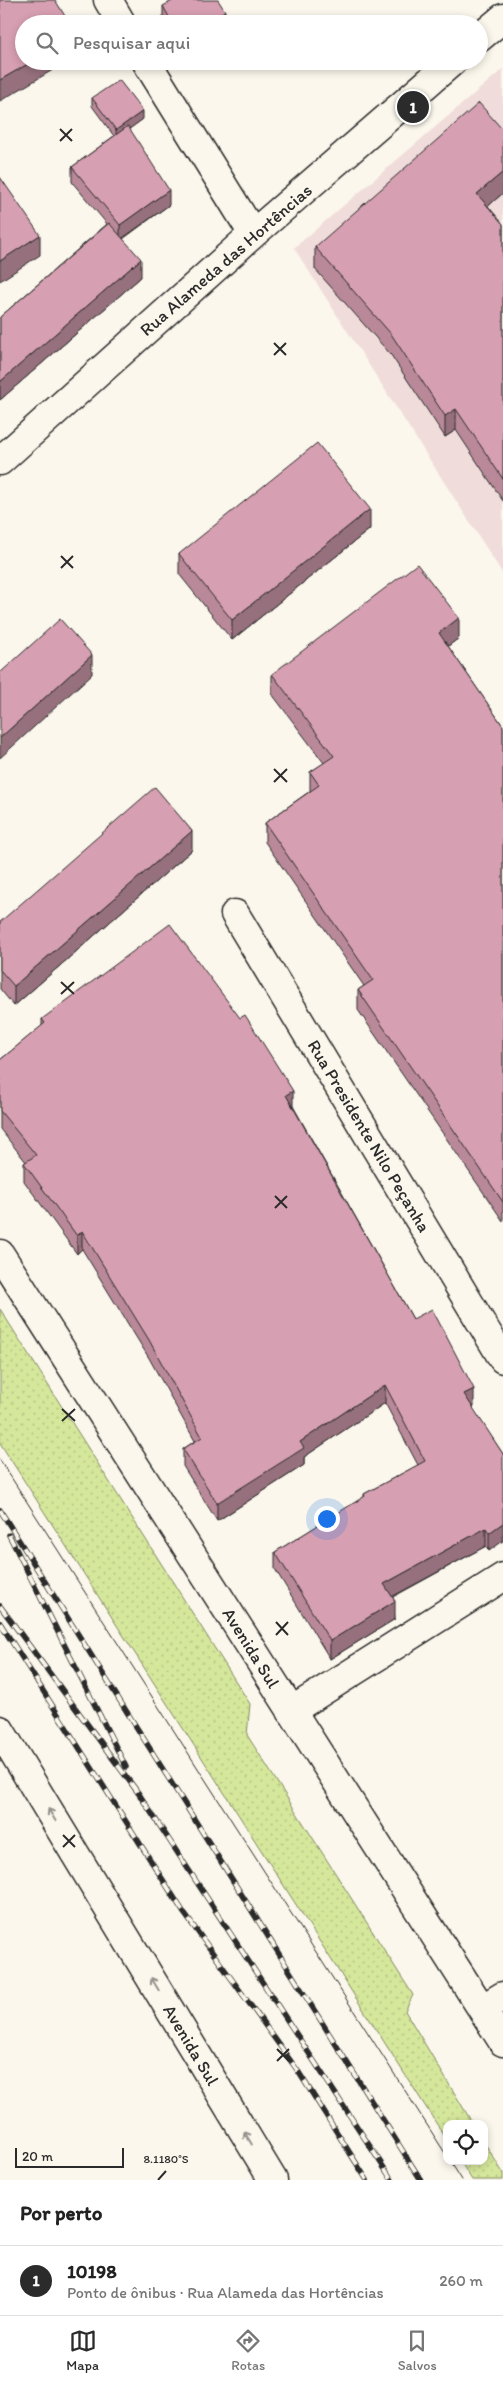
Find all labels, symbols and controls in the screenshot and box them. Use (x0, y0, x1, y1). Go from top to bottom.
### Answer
search box (15, 15, 488, 70)
icon: search (33, 29, 61, 57)
text: Pesquisar aqui (73, 31, 190, 54)
pin: 1 (397, 88, 429, 126)
street label: Rua Alameda das Hortências (135, 179, 317, 341)
street label: Rua Presidente Nilo Peçanha (303, 1036, 435, 1236)
your location (314, 1506, 340, 1532)
street label: Avenida Sul (218, 1604, 284, 1692)
one-way arrow (47, 1809, 57, 1823)
one-way arrow (149, 1978, 159, 1992)
street label: Avenida Sul (158, 2000, 224, 2090)
map controls (443, 2120, 488, 2165)
button: locate (443, 2120, 488, 2165)
one-way arrow (242, 2132, 252, 2146)
scale bar (15, 2145, 124, 2168)
text: 20 m (22, 2148, 53, 2165)
text: 8.1180°S (144, 2152, 189, 2166)
text: Por perto (20, 2200, 102, 2225)
text: 10198 (67, 2260, 117, 2283)
text: 1 (32, 2271, 40, 2290)
text: 260 m (439, 2271, 483, 2290)
text: Ponto de ônibus · Rua Alameda das Hortências (67, 2283, 384, 2302)
tab: Mapa (66, 2327, 99, 2374)
tab: Rotas (231, 2327, 265, 2374)
tab: Salvos (398, 2327, 437, 2374)

